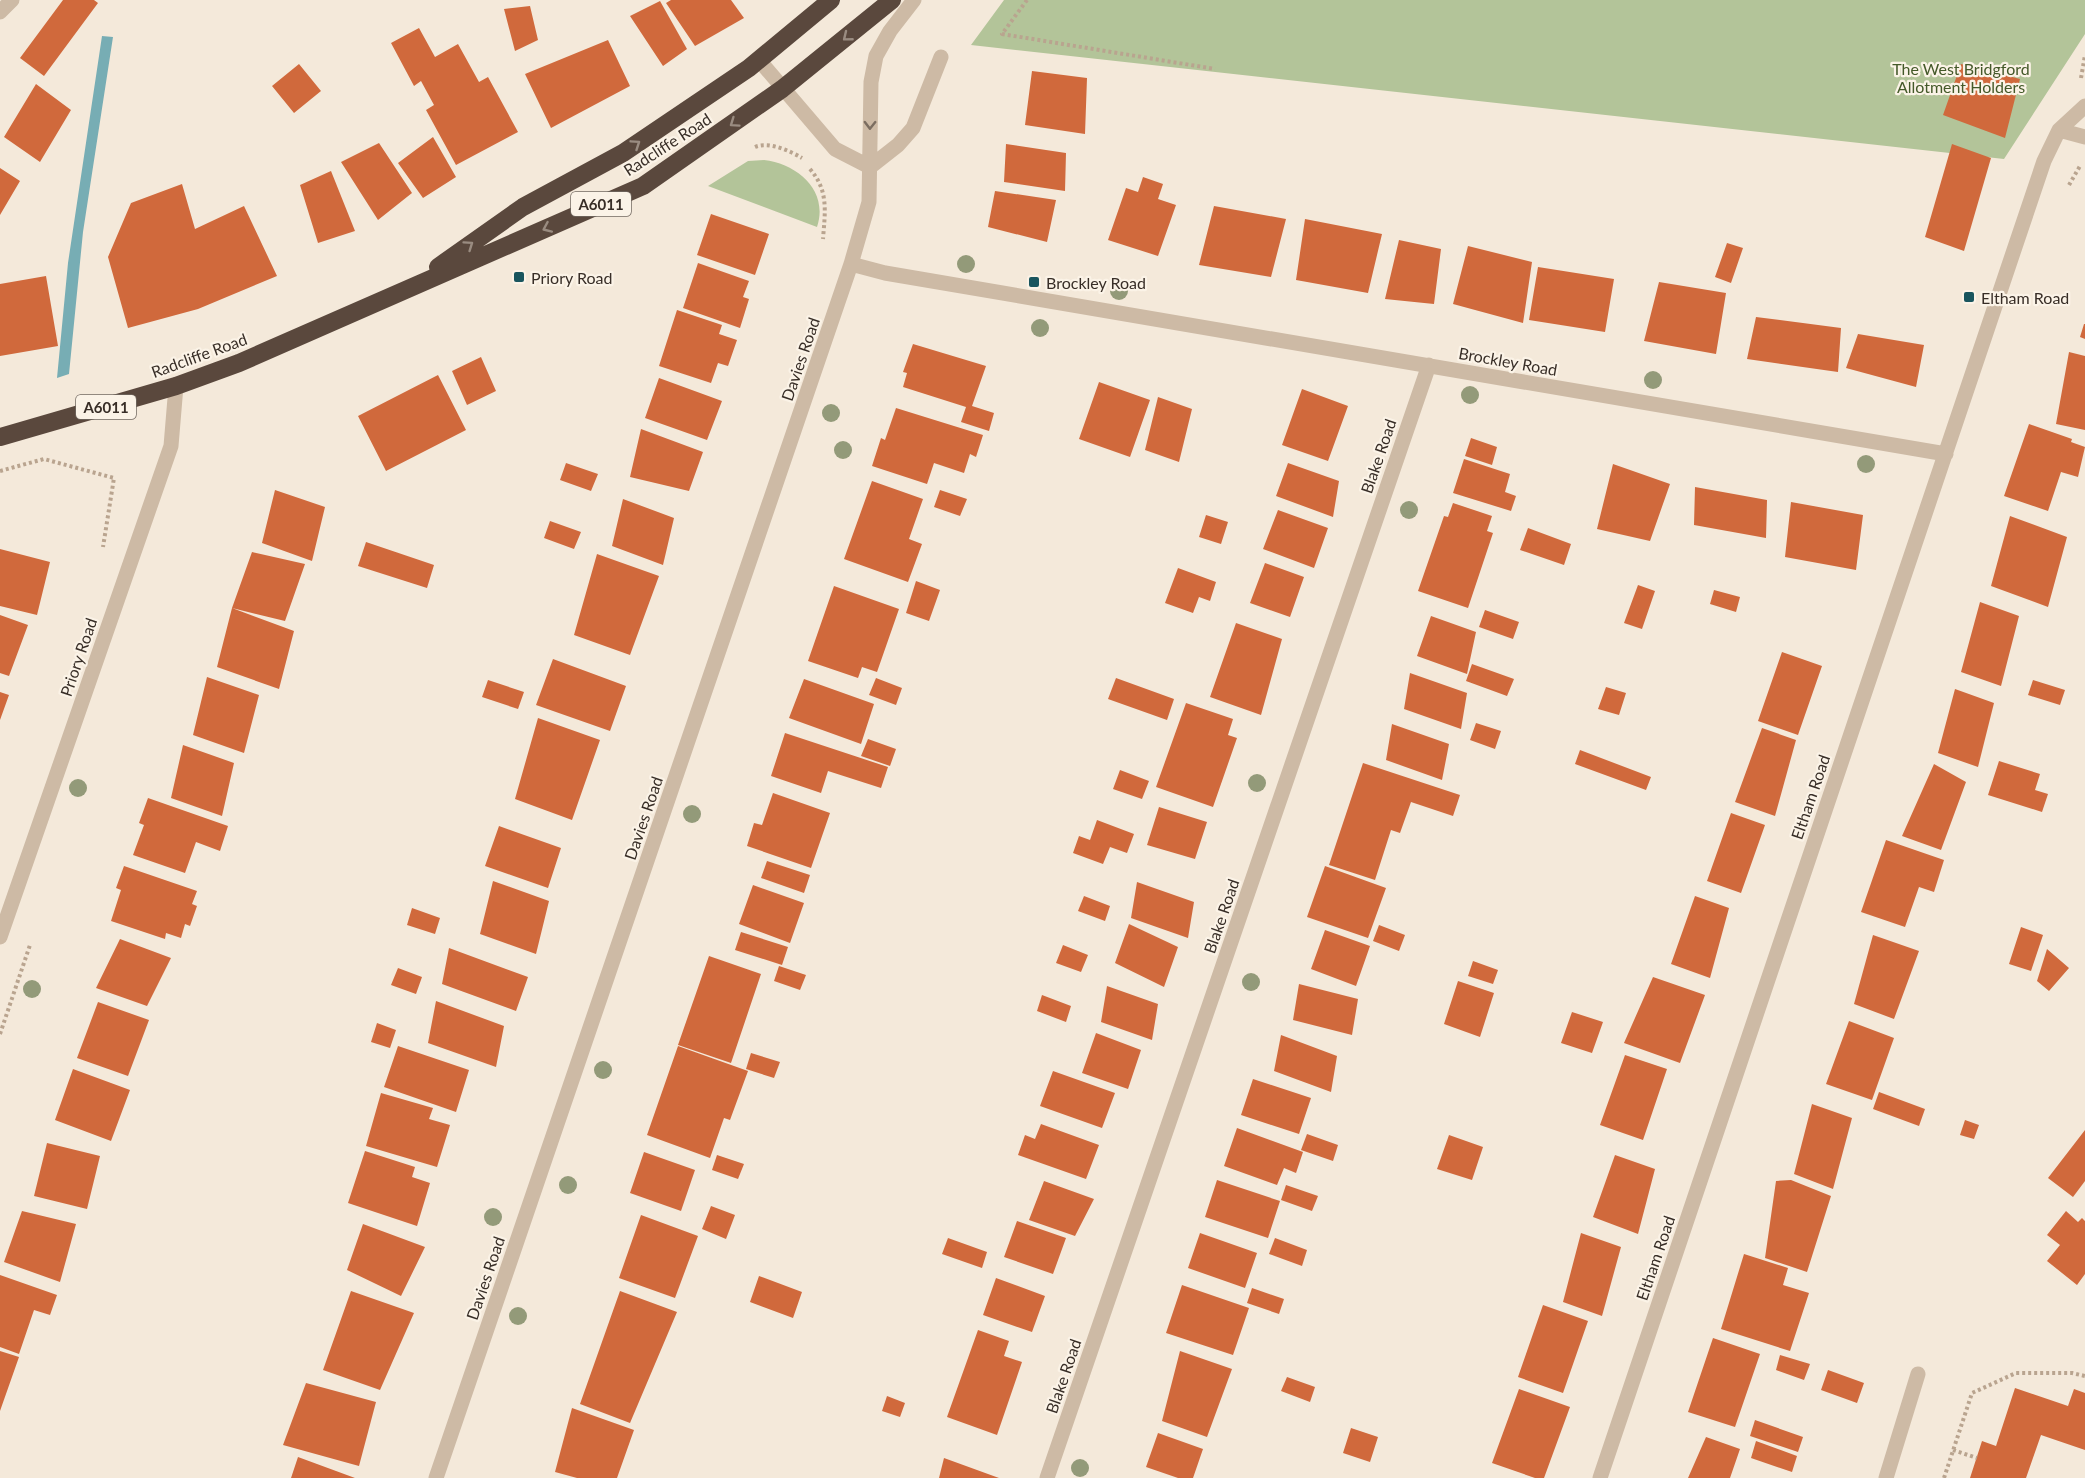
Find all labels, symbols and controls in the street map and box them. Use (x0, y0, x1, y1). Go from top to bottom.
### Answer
one-way arrow (843, 29, 854, 40)
park label: The West Bridgford Allotment Holders (1892, 59, 2030, 96)
street label: Radcliffe Road (620, 109, 714, 179)
one-way arrow (730, 116, 741, 127)
one-way arrow (864, 120, 877, 129)
one-way arrow (629, 140, 640, 151)
road number: A6011 (571, 192, 631, 216)
one-way arrow (542, 221, 553, 233)
one-way arrow (463, 241, 474, 252)
place label: Priory Road (531, 268, 612, 287)
marker: Priory Road (512, 270, 526, 284)
place label: Brockley Road (1046, 273, 1146, 292)
marker: Brockley Road (1027, 275, 1041, 289)
place label: Eltham Road (1981, 288, 2069, 307)
marker: Eltham Road (1962, 290, 1976, 304)
street label: Davies Road (777, 315, 823, 403)
street label: Radcliffe Road (149, 329, 249, 381)
street label: Brockley Road (1457, 343, 1559, 379)
road number: A6011 (76, 395, 136, 419)
street label: Blake Road (1356, 416, 1400, 496)
street label: Priory Road (56, 615, 100, 699)
street label: Eltham Road (1787, 752, 1833, 842)
street label: Davies Road (620, 774, 666, 862)
street label: Blake Road (1199, 876, 1243, 956)
street label: Eltham Road (1632, 1213, 1678, 1303)
street label: Davies Road (462, 1234, 508, 1322)
street label: Blake Road (1041, 1336, 1085, 1416)

